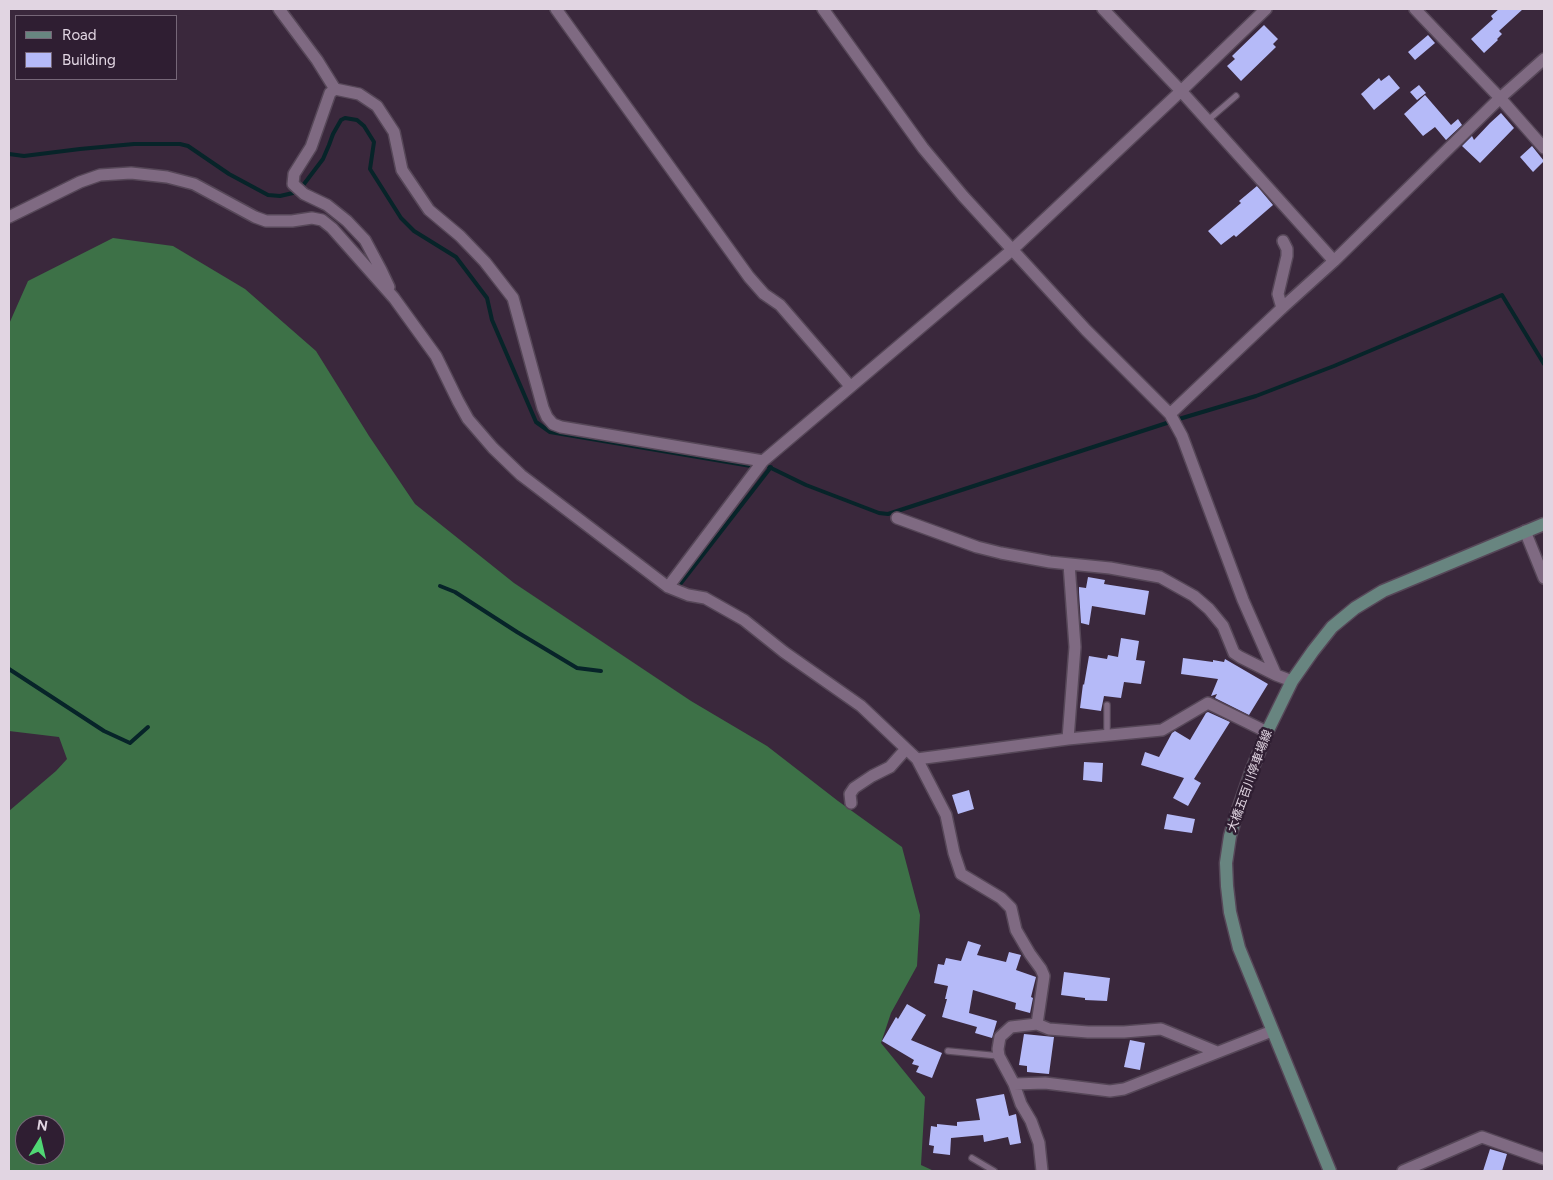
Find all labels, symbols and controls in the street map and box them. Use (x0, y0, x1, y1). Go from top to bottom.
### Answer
legend (15, 15, 178, 80)
text: Road (62, 26, 97, 44)
text: Building (62, 51, 116, 69)
street label: 大橋五百川停車場線 (1225, 728, 1275, 834)
north arrow (15, 1115, 65, 1165)
text: N (36, 1116, 49, 1135)

